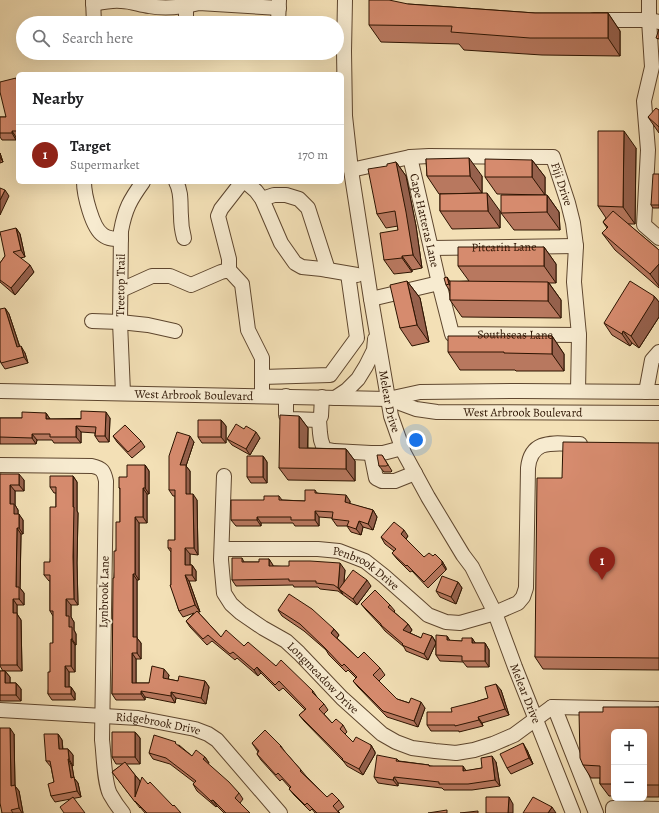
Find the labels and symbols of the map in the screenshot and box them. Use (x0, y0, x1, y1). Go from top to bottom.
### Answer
street label: Fiji Drive (547, 160, 576, 208)
street label: Cape Hatteras Lane (406, 172, 443, 269)
street label: Pitcarin Lane (471, 239, 537, 255)
street label: Treetop Trail (112, 254, 129, 317)
street label: Southseas Lane (477, 326, 553, 343)
street label: Melear Drive (375, 369, 404, 435)
street label: West Arbrook Boulevard (133, 386, 254, 404)
street label: West Arbrook Boulevard (463, 404, 583, 421)
your location (406, 430, 426, 450)
street label: Penbrook Drive (332, 542, 403, 594)
pin: 1 (589, 547, 615, 580)
street label: Lynbrook Lane (95, 556, 113, 628)
street label: Longmeadow Drive (284, 638, 362, 717)
street label: Melear Drive (506, 661, 545, 726)
street label: Ridgebrook Drive (115, 709, 203, 739)

